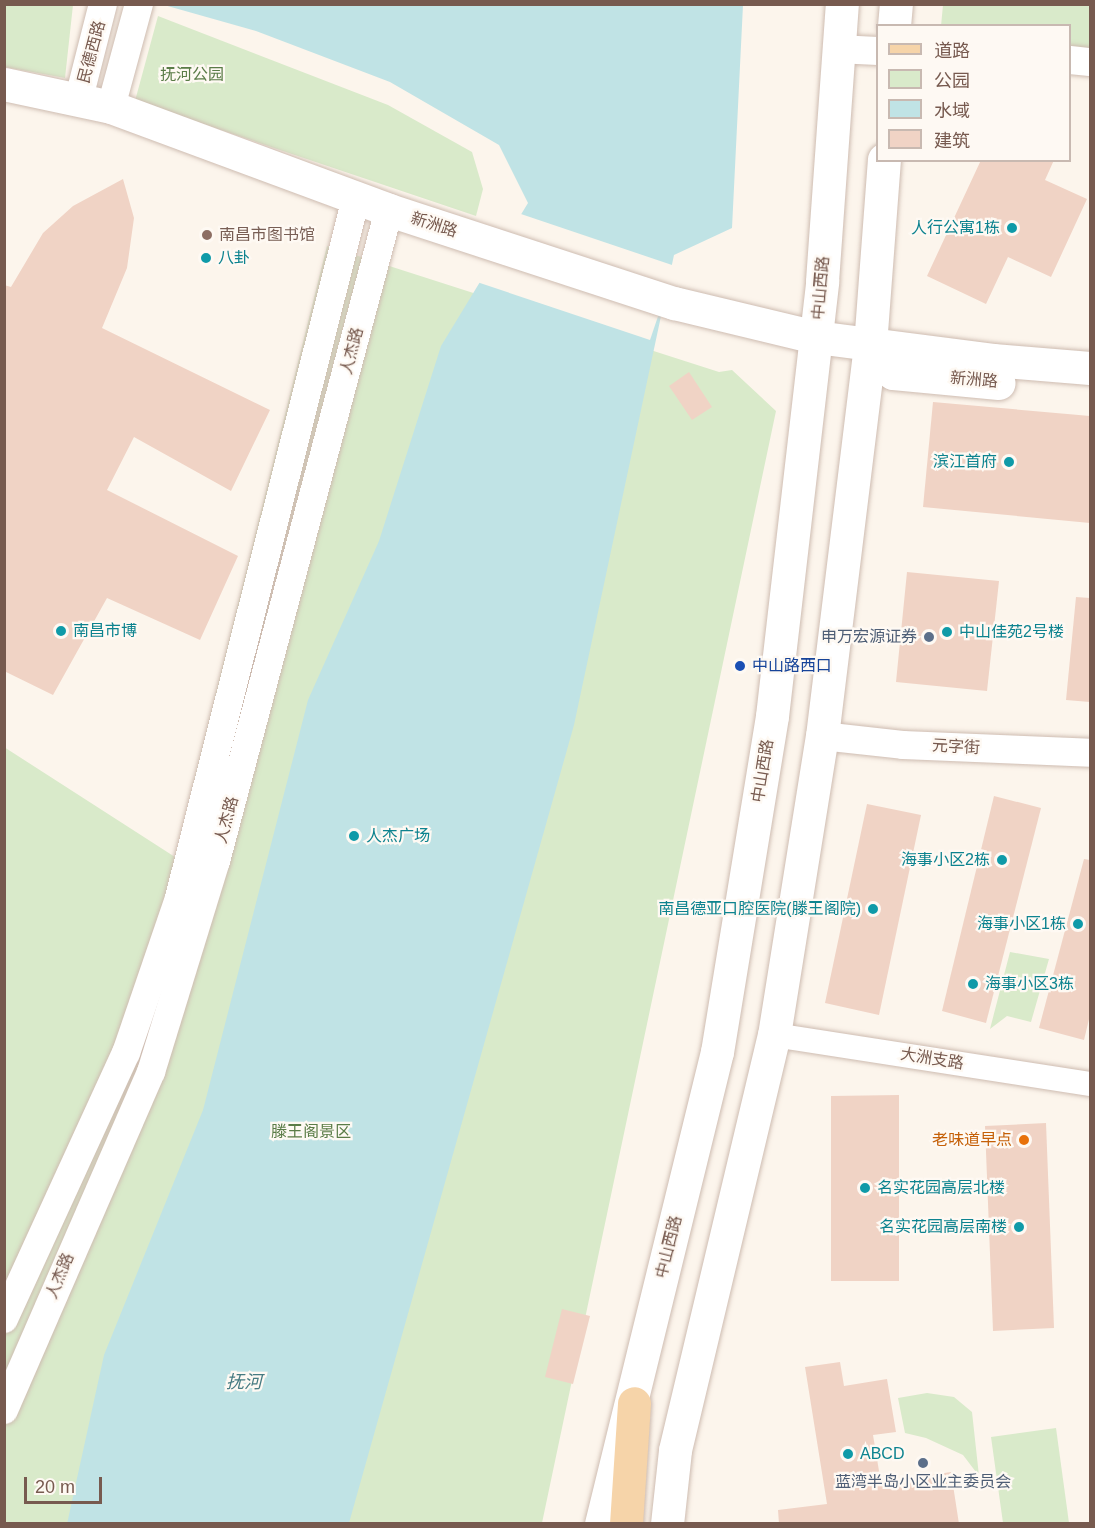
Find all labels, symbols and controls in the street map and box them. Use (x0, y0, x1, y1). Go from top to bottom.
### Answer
street label: 民德西路 (74, 19, 110, 85)
legend (876, 24, 1071, 162)
text: 道路 (934, 41, 970, 61)
park label: 抚河公园 (160, 65, 224, 85)
text: 公园 (934, 71, 970, 91)
text: 水域 (934, 101, 970, 121)
text: 建筑 (934, 131, 970, 151)
street label: 新洲路 (408, 208, 460, 242)
place label: 人行公寓1栋 (911, 218, 1000, 238)
marker: 人行公寓1栋 (1005, 221, 1019, 235)
place label: 南昌市图书馆 (219, 225, 315, 245)
marker: 南昌市图书馆 (200, 228, 214, 242)
place label: 八卦 (218, 248, 250, 268)
marker: 八卦 (199, 251, 213, 265)
street label: 中山西路 (809, 255, 833, 321)
street label: 人杰路 (337, 325, 367, 377)
street label: 新洲路 (949, 368, 999, 392)
place label: 滨江首府 (933, 452, 997, 472)
marker: 滨江首府 (1002, 455, 1016, 469)
place label: 南昌市博 (73, 621, 137, 641)
place label: 中山佳苑2号楼 (959, 622, 1064, 642)
marker: 南昌市博 (54, 624, 68, 638)
marker: 中山佳苑2号楼 (940, 625, 954, 639)
place label: 申万宏源证券 (821, 627, 917, 647)
marker: 申万宏源证券 (922, 630, 936, 644)
place label: 中山路西口 (752, 656, 832, 676)
marker: 中山路西口 (733, 659, 747, 673)
street label: 元字街 (932, 736, 980, 758)
street label: 中山西路 (749, 738, 777, 804)
street label: 人杰路 (212, 794, 242, 846)
place label: 人杰广场 (366, 826, 430, 846)
marker: 人杰广场 (347, 829, 361, 843)
place label: 海事小区2栋 (901, 850, 990, 870)
marker: 海事小区2栋 (995, 853, 1009, 867)
place label: 南昌德亚口腔医院(滕王阁院) (658, 899, 861, 919)
marker: 南昌德亚口腔医院(滕王阁院) (866, 902, 880, 916)
place label: 海事小区1栋 (977, 914, 1066, 934)
marker: 海事小区1栋 (1071, 917, 1085, 931)
place label: 海事小区3栋 (985, 974, 1074, 994)
marker: 海事小区3栋 (966, 977, 980, 991)
street label: 大洲支路 (899, 1045, 965, 1073)
park label: 滕王阁景区 (271, 1122, 351, 1142)
place label: 老味道早点 (932, 1130, 1012, 1150)
marker: 老味道早点 (1017, 1133, 1031, 1147)
place label: 名实花园高层北楼 (877, 1178, 1005, 1198)
marker: 名实花园高层北楼 (858, 1181, 872, 1195)
street label: 中山西路 (652, 1214, 686, 1280)
place label: 名实花园高层南楼 (879, 1217, 1007, 1237)
marker: 名实花园高层南楼 (1012, 1220, 1026, 1234)
street label: 人杰路 (42, 1250, 78, 1302)
water label: 抚河 (226, 1371, 262, 1393)
place label: ABCD (860, 1444, 904, 1464)
marker: ABCD (841, 1447, 855, 1461)
marker: 蓝湾半岛小区业主委员会 (916, 1456, 930, 1470)
scale bar (27, 1465, 105, 1503)
place label: 蓝湾半岛小区业主委员会 (835, 1472, 1011, 1492)
text: 20 m (35, 1477, 75, 1497)

